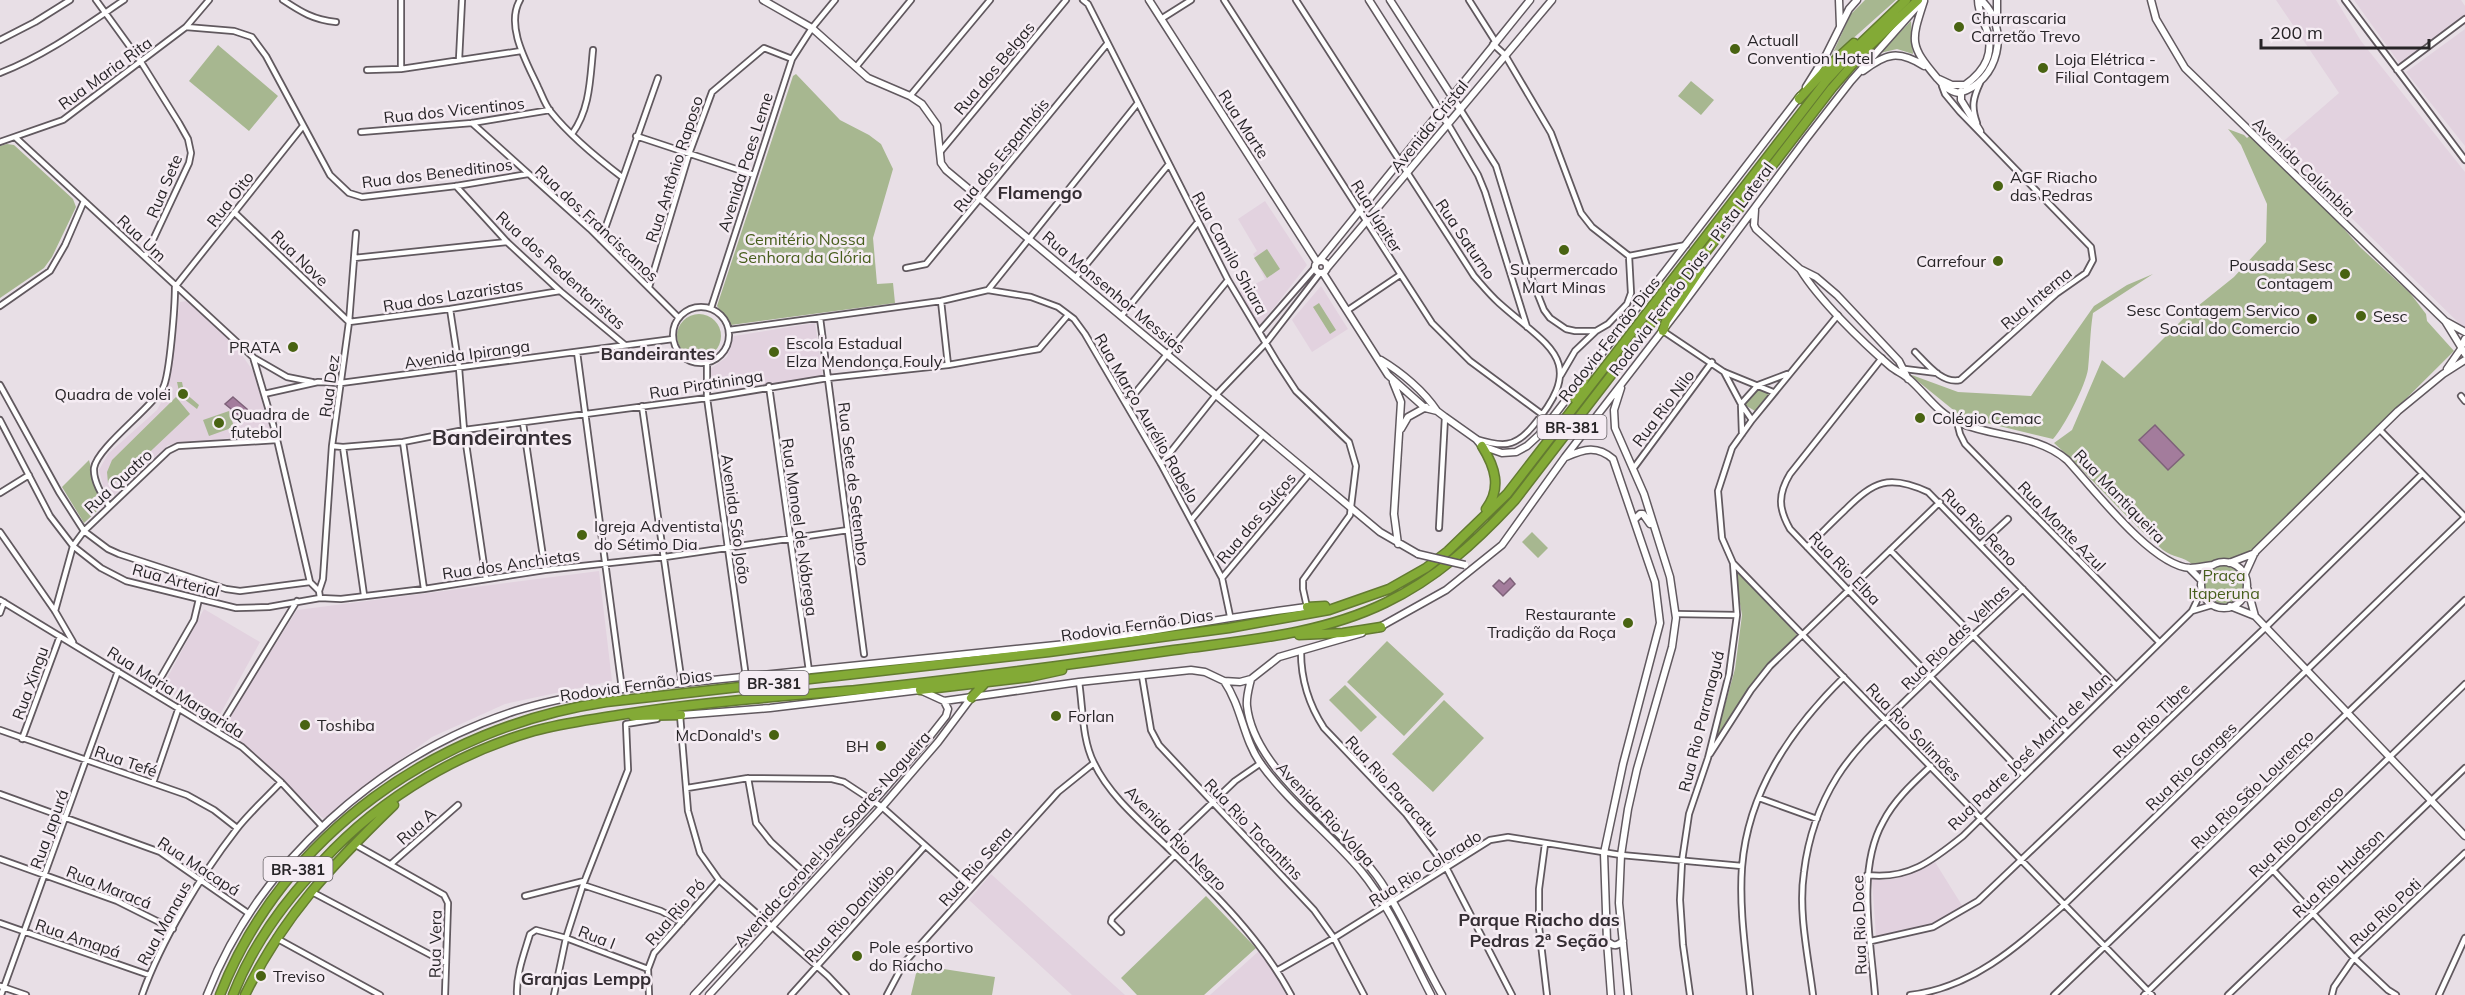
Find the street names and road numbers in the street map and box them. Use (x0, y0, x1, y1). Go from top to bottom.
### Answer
street label: Rua dos Belgas (949, 17, 1039, 119)
street label: Rua Maria Rita (54, 32, 156, 114)
street label: Avenida Cristal (1386, 76, 1472, 176)
street label: Rua Marte (1214, 86, 1274, 162)
street label: Avenida Paes Leme (713, 90, 777, 234)
street label: Rua dos Vicentinos (383, 93, 526, 127)
street label: Rua Antônio Raposo (641, 93, 707, 245)
street label: Rua dos Espanhóis (949, 94, 1053, 216)
street label: Avenida Colúmbia (2249, 113, 2359, 221)
street label: Rua Sete (142, 151, 186, 221)
street label: Rua dos Beneditinos (360, 154, 514, 192)
street label: Rodovia Fernão Dias - Pista Lateral (1605, 159, 1777, 379)
street label: Rua dos Franciscanos (531, 160, 663, 286)
street label: Rua Oito (202, 167, 258, 231)
street label: Rua Júpiter (1347, 176, 1407, 256)
street label: Rua Camilo Shiara (1188, 188, 1272, 318)
street label: Rua Saturno (1432, 195, 1500, 283)
street label: Rua dos Redentoristas (492, 207, 630, 334)
street label: Rua Um (113, 210, 171, 266)
street label: Rua Nove (267, 226, 333, 290)
street label: Rua Monsenhor Messias (1038, 226, 1190, 358)
street label: Rua Interna (1996, 263, 2076, 333)
street label: Rodovia Fernão Dias (1554, 273, 1664, 405)
street label: Rua dos Lazaristas (381, 274, 525, 316)
street label: Rua Março Aurélio Rabelo (1090, 330, 1204, 506)
street label: Avenida Ipiranga (403, 335, 531, 373)
street label: Rua Dez (315, 353, 343, 419)
street label: Rua Piratininga (648, 365, 764, 403)
street label: Rua Rio Nilo (1628, 366, 1698, 450)
street label: Rua Sete de Setembro (834, 401, 874, 567)
road number: BR-381 (1538, 415, 1606, 439)
street label: Rua Manoel de Nóbrega (778, 437, 822, 617)
street label: Rua Quatro (80, 444, 156, 518)
street label: Rua Mantiqueira (2070, 445, 2170, 547)
street label: Avenida São João (717, 453, 755, 585)
street label: Rua dos Suíços (1212, 468, 1300, 568)
street label: Rua Monte Azul (2014, 477, 2110, 575)
street label: Rua Rio Reno (1938, 484, 2022, 570)
street label: Rua Rio Elba (1805, 527, 1885, 609)
street label: Rua dos Anchietas (441, 544, 581, 584)
street label: Rua Arterial (130, 559, 222, 601)
street label: Rua Rio das Velhas (1897, 580, 2014, 694)
street label: Rodovia Fernão Dias (1060, 604, 1214, 646)
street label: Rua Maria Margarida (104, 642, 248, 742)
street label: Rua Xingu (8, 644, 52, 722)
street label: Rua Rio Paranaguá (1674, 648, 1728, 794)
street label: Rodovia Fernão Dias (559, 664, 713, 706)
street label: Rua Padre José Maria de Man (1943, 668, 2115, 834)
road number: BR-381 (740, 671, 808, 695)
street label: Rua Rio Tibre (2108, 678, 2194, 762)
street label: Rua Rio Solimões (1862, 679, 1966, 785)
street label: Rua Rio Ganges (2141, 717, 2241, 815)
street label: Rua Rio São Lourenço (2186, 725, 2318, 853)
street label: Avenida Coronel Jove Soares Nogueira (730, 727, 934, 951)
street label: Rua Rio Paracatu (1341, 731, 1443, 841)
street label: Rua Tefé (92, 741, 160, 781)
street label: Avenida Rio Volga (1272, 758, 1380, 870)
street label: Rua Rio Tocantins (1200, 774, 1308, 884)
street label: Avenida Rio Negro (1121, 781, 1231, 895)
street label: Rua Rio Orenoco (2244, 781, 2348, 881)
street label: Rua Japurá (25, 786, 73, 872)
street label: Rua A (392, 803, 440, 849)
street label: Rua Rio Sena (934, 822, 1016, 910)
street label: Rua Rio Hudson (2288, 824, 2388, 922)
street label: Rua Rio Colorado (1365, 825, 1485, 911)
street label: Rua Macapá (154, 832, 244, 900)
road number: BR-381 (264, 857, 332, 881)
street label: Rua Rio Danúbio (800, 860, 898, 966)
street label: Rua Maracá (63, 861, 155, 913)
street label: Rua Rio Poti (2345, 874, 2425, 950)
street label: Rua Rio Pó (641, 875, 709, 949)
street label: Rua Rio Doce (1847, 875, 1871, 975)
street label: Rua Manaus (133, 877, 195, 969)
street label: Rua Vera (424, 910, 446, 978)
street label: Rua Amapá (33, 914, 123, 962)
street label: Rua I (576, 921, 618, 953)

